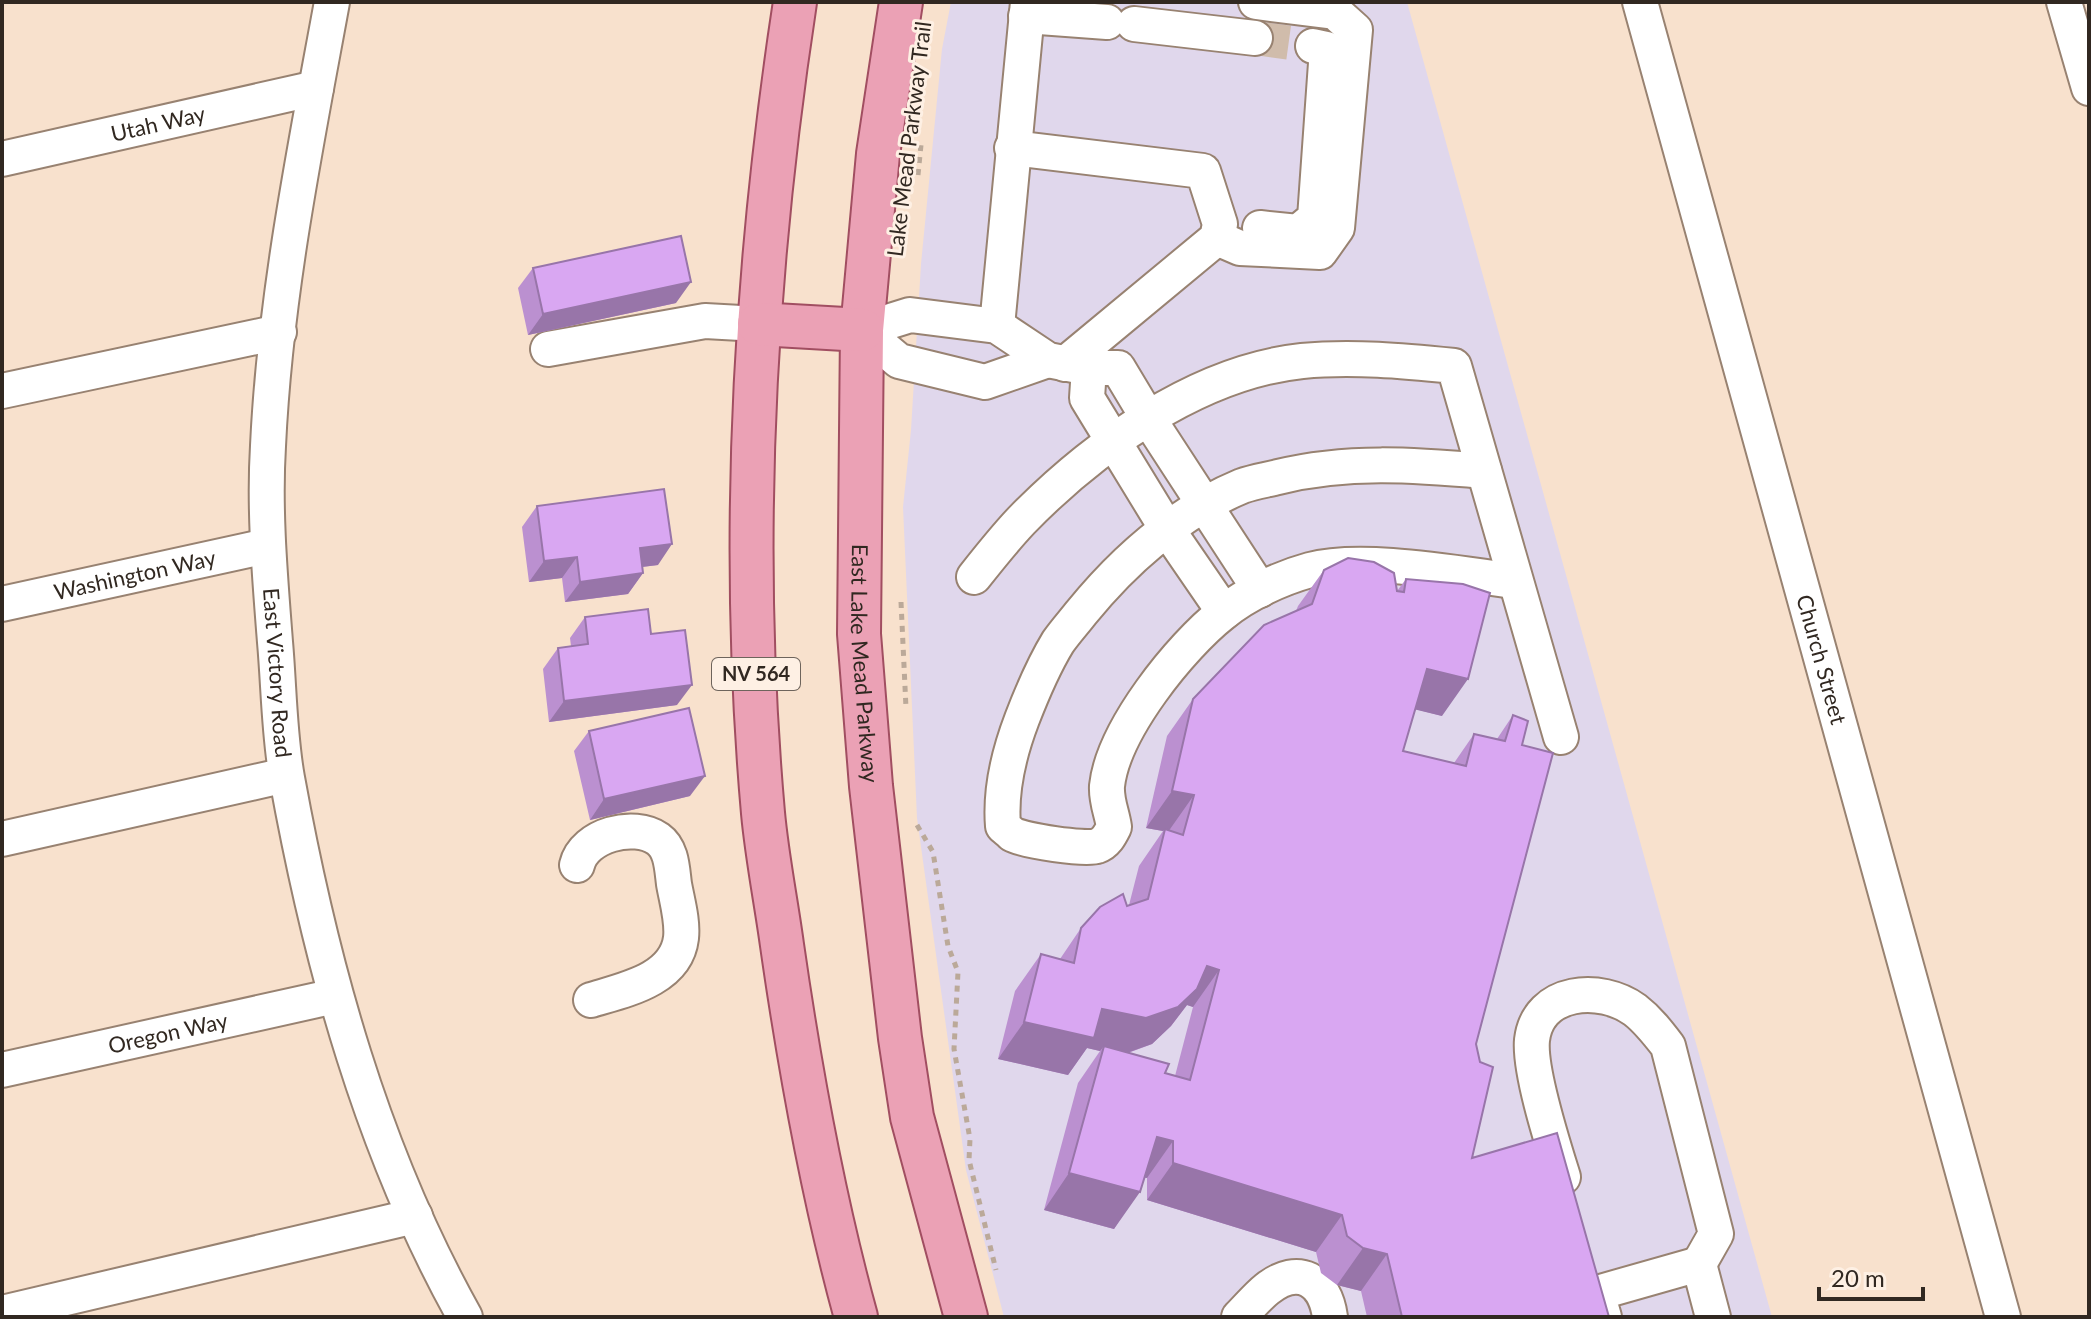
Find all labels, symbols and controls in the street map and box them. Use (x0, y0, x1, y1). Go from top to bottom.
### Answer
street label: Lake Mead Parkway Trail (881, 20, 936, 258)
street label: Utah Way (108, 99, 208, 147)
street label: Washington Way (51, 543, 219, 605)
street label: East Lake Mead Parkway (846, 544, 885, 784)
street label: East Victory Road (258, 587, 298, 759)
street label: Church Street (1791, 591, 1853, 727)
road number: NV 564 (712, 658, 800, 690)
street label: Oregon Way (106, 1006, 231, 1059)
scale bar (1819, 1251, 1923, 1301)
text: 20 m (1831, 1263, 1885, 1292)

